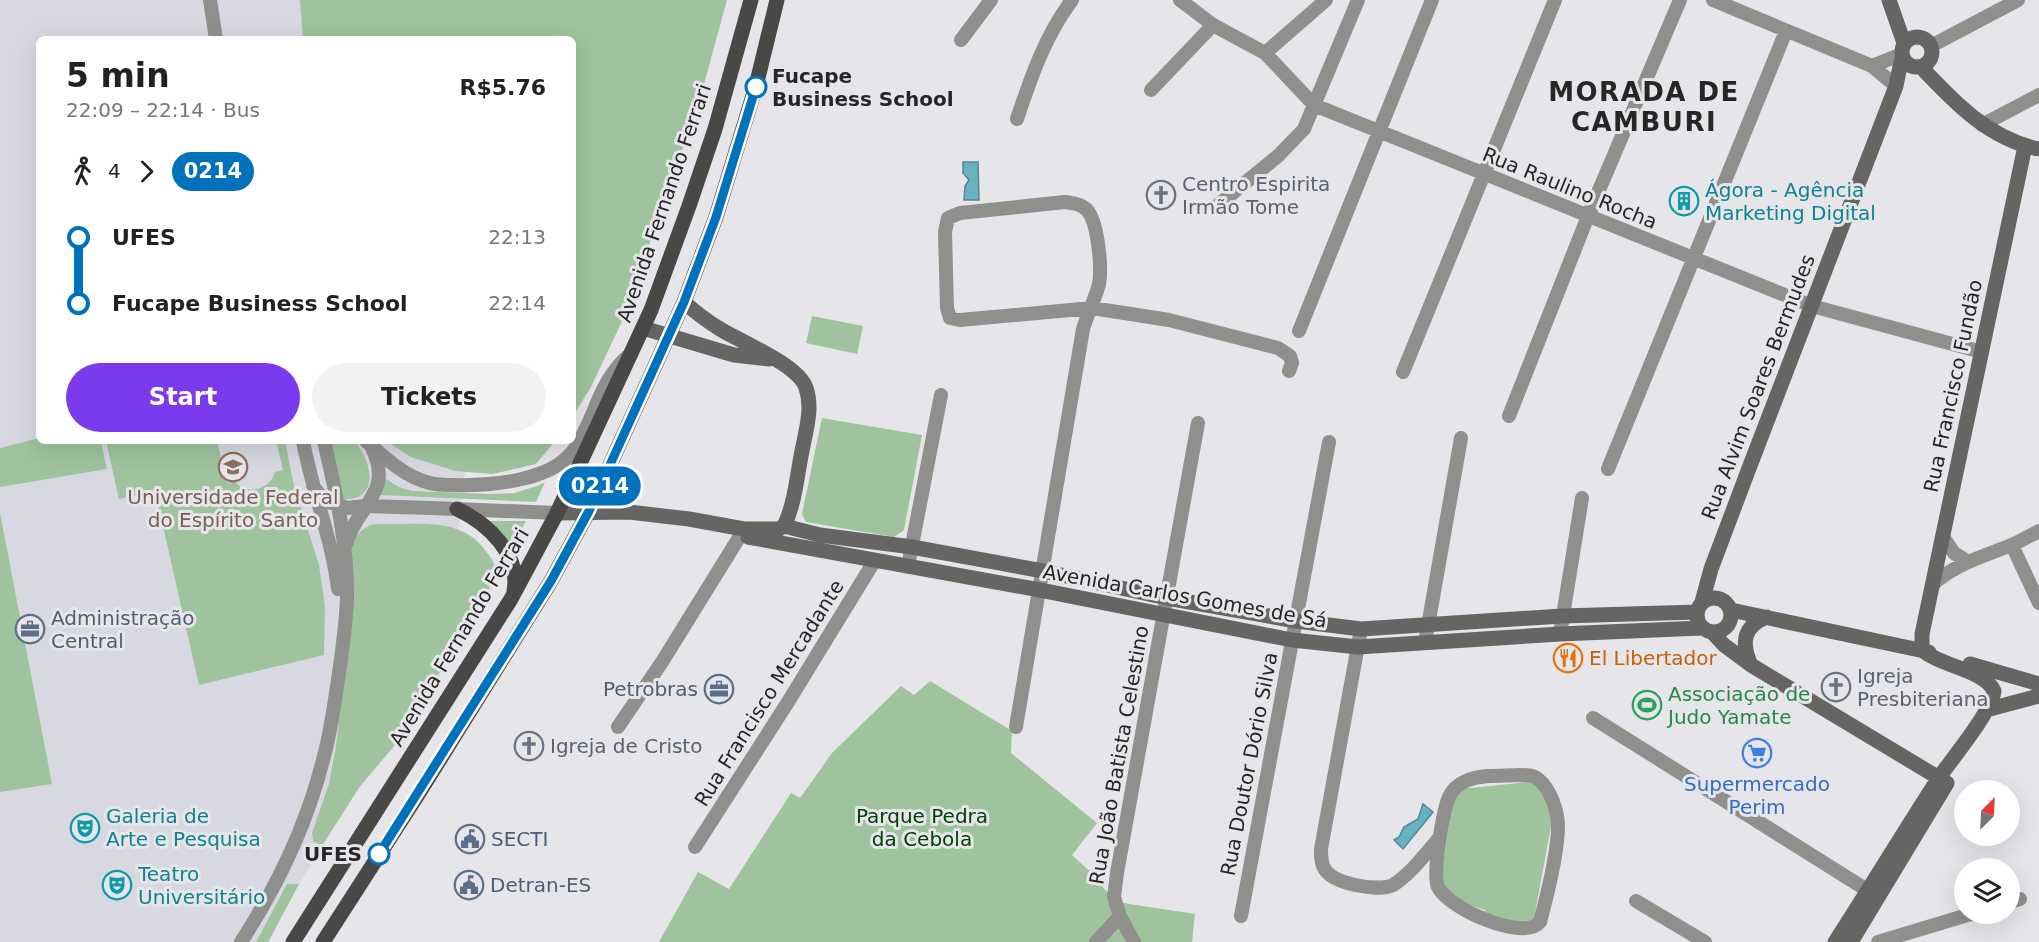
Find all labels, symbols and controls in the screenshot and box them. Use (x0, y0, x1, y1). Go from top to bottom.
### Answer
text: 5 min (66, 56, 170, 95)
place label: Fucape Business School (772, 64, 954, 111)
text: R$5.76 (459, 75, 546, 100)
marker: Fucape Business School (745, 76, 767, 98)
district label: MORADA DE CAMBURI (1548, 77, 1740, 137)
street label: Avenida Fernando Ferrari (612, 81, 716, 325)
text: 22:09 – 22:14 · Bus (66, 98, 260, 122)
street label: Rua Raulino Rocha (1479, 142, 1661, 234)
icon: walk (66, 155, 99, 188)
icon: forward (130, 155, 163, 188)
text: 4 (108, 159, 121, 183)
text: 0214 (184, 159, 242, 183)
place label: Centro Espirita Irmão Tome (1182, 172, 1330, 219)
place label: Ágora - Agência Marketing Digital (1705, 178, 1876, 225)
church icon: Centro Espirita Irmão Tome (1145, 179, 1177, 211)
building icon: Ágora - Agência Marketing Digital (1668, 185, 1700, 217)
text: UFES (112, 225, 176, 250)
text: 22:13 (488, 225, 546, 249)
street label: Rua Alvim Soares Bermudes (1696, 251, 1820, 523)
street label: Rua Francisco Fundão (1919, 277, 1987, 495)
text: Fucape Business School (112, 291, 408, 316)
text: 22:14 (488, 291, 546, 315)
button: Start (66, 363, 300, 432)
button: Tickets (312, 363, 546, 432)
school or university icon: Universidade Federal do Espírito Santo (217, 451, 249, 483)
line badge: 0214 (558, 466, 642, 506)
text: 0214 (571, 474, 629, 498)
place label: Universidade Federal do Espírito Santo (127, 485, 339, 532)
street label: Avenida Fernando Ferrari (384, 523, 534, 751)
street label: Avenida Carlos Gomes de Sá (1041, 559, 1329, 633)
street label: Rua Francisco Mercadante (689, 575, 849, 811)
place label: Administração Central (51, 606, 195, 653)
office icon: Administração Central (14, 613, 46, 645)
street label: Rua João Batista Celestino (1084, 624, 1154, 886)
restaurant icon: El Libertador (1552, 642, 1584, 674)
place label: El Libertador (1589, 646, 1718, 670)
street label: Rua Doutor Dório Silva (1216, 650, 1282, 878)
place label: Igreja Presbiteriana (1857, 664, 1989, 711)
church icon: Igreja Presbiteriana (1820, 671, 1852, 703)
office icon: Petrobras (703, 673, 735, 705)
place label: Petrobras (603, 677, 698, 701)
place label: Associação de Judo Yamate (1666, 682, 1810, 729)
sports icon: Associação de Judo Yamate (1631, 689, 1663, 721)
church icon: Igreja de Cristo (513, 730, 545, 762)
place label: Igreja de Cristo (550, 734, 702, 758)
supermarket icon: Supermercado Perim (1741, 737, 1773, 769)
place label: Supermercado Perim (1684, 772, 1830, 819)
north arrow (1954, 780, 2020, 846)
map controls (1954, 780, 2020, 924)
place label: Galeria de Arte e Pesquisa (106, 804, 261, 851)
park label: Parque Pedra da Cebola (856, 804, 988, 851)
theatre icon: Galeria de Arte e Pesquisa (69, 812, 101, 844)
public building icon: SECTI (454, 823, 486, 855)
place label: SECTI (491, 827, 548, 851)
place label: UFES (304, 842, 362, 866)
marker: UFES (368, 843, 390, 865)
button: layers (1954, 858, 2020, 924)
place label: Teatro Universitário (137, 862, 265, 909)
theatre icon: Teatro Universitário (101, 869, 133, 901)
public building icon: Detran-ES (453, 869, 485, 901)
place label: Detran-ES (490, 873, 591, 897)

